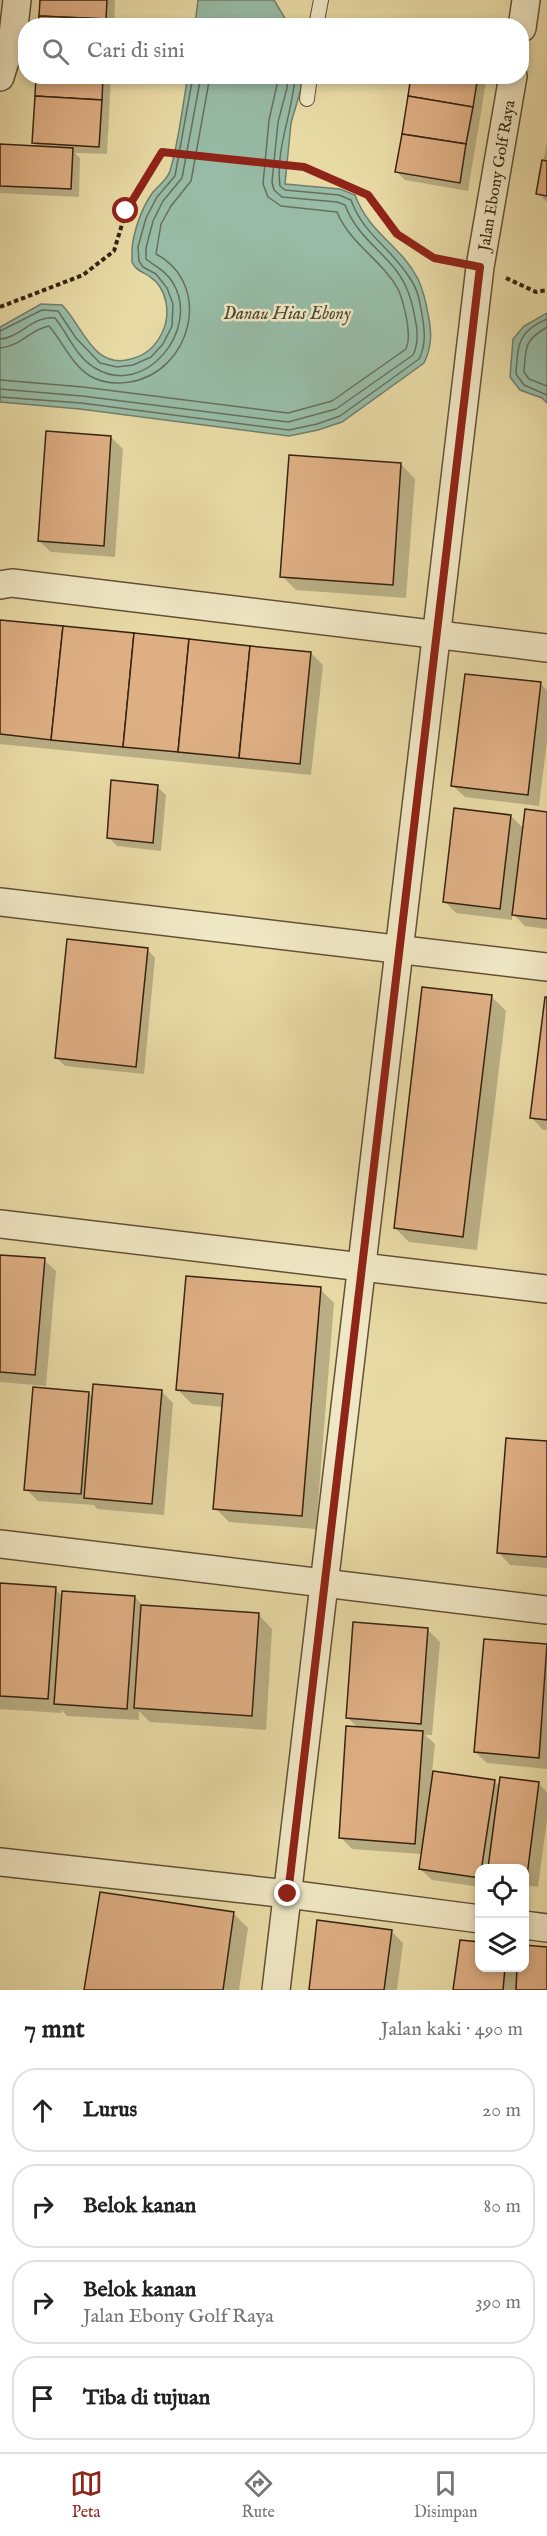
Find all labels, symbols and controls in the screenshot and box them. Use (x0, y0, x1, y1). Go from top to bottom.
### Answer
search box (18, 18, 529, 84)
icon: search (39, 35, 72, 68)
text: Cari di sini (87, 37, 185, 65)
street label: Jalan Ebony Golf Raya (475, 99, 521, 255)
route start (112, 197, 138, 223)
water label: Danau Hias Ebony (223, 303, 351, 326)
map controls (475, 1864, 529, 1972)
button: locate (475, 1864, 529, 1918)
route end (274, 1880, 300, 1906)
button: layers (475, 1918, 529, 1972)
text: 7 mnt (24, 2013, 85, 2046)
text: Jalan kaki · 490 m (381, 2017, 523, 2042)
icon: ahead (26, 2094, 59, 2127)
text: Lurus (83, 2096, 137, 2124)
text: 20 m (482, 2098, 521, 2123)
icon: right (26, 2190, 59, 2223)
text: Belok kanan (83, 2192, 196, 2220)
text: 80 m (484, 2194, 521, 2219)
text: Belok kanan (83, 2276, 196, 2304)
icon: right (26, 2286, 59, 2319)
text: 390 m (475, 2290, 521, 2315)
text: Jalan Ebony Golf Raya (83, 2304, 274, 2329)
icon: arrive (26, 2382, 59, 2415)
text: Tiba di tujuan (83, 2384, 210, 2412)
tab: Peta (70, 2467, 103, 2523)
tab: Rute (242, 2467, 275, 2523)
tab: Disimpan (414, 2467, 477, 2523)

